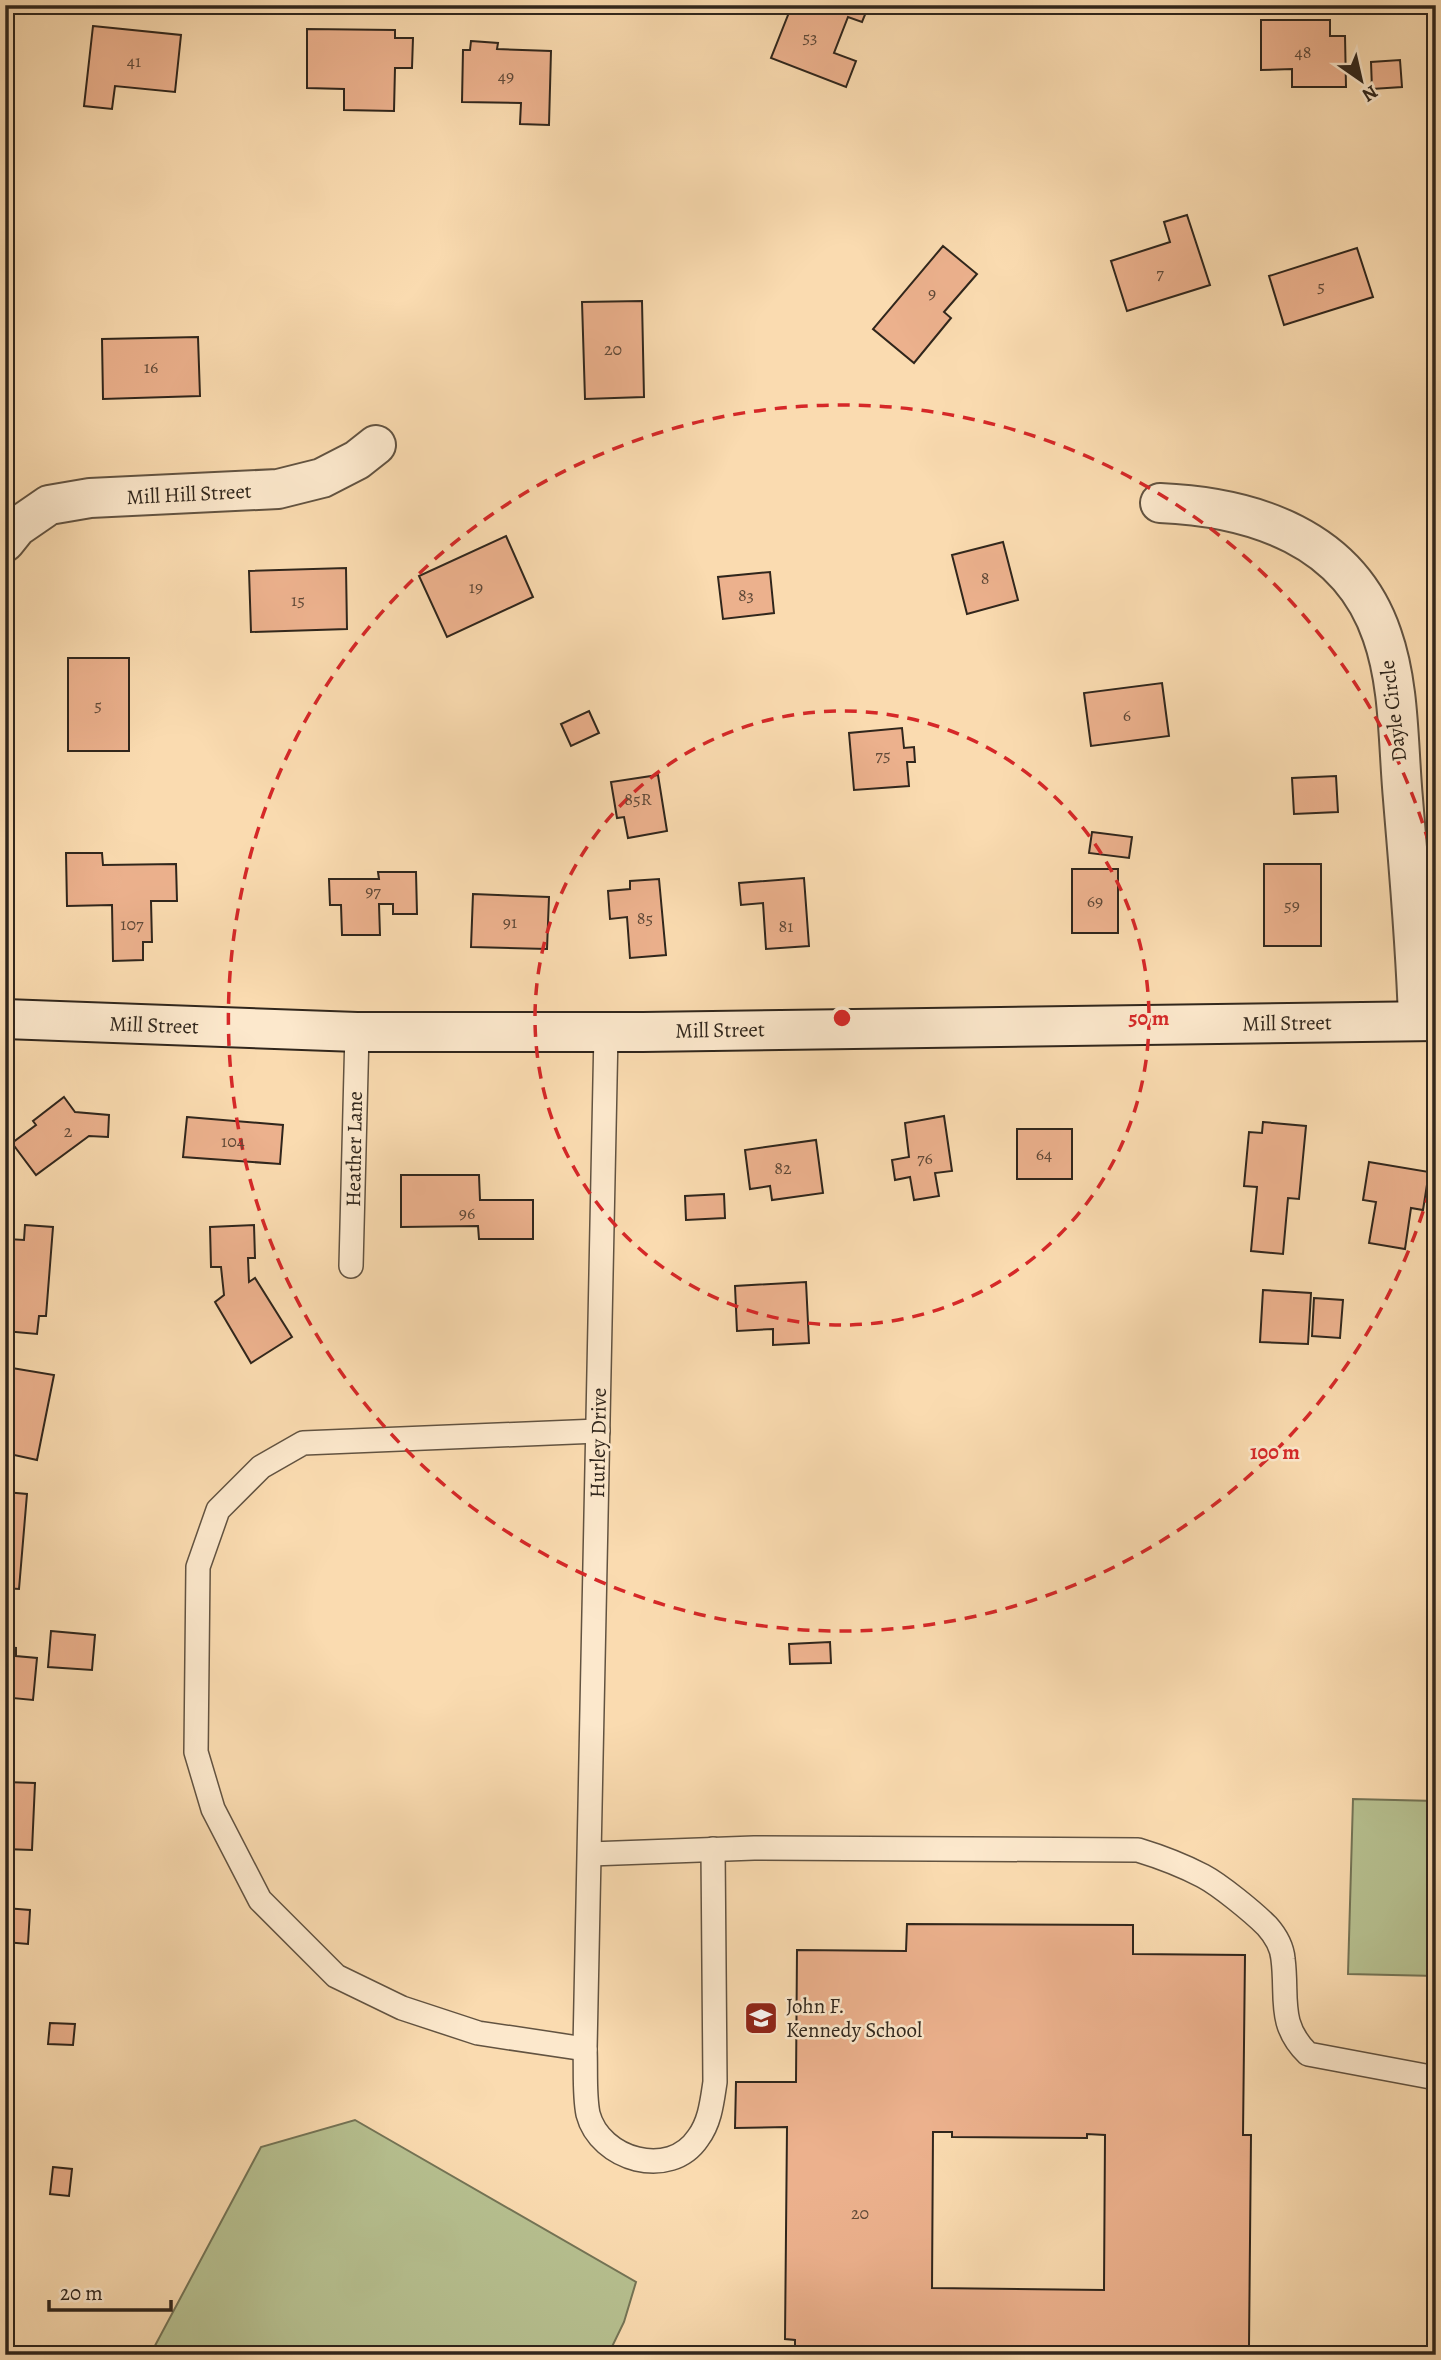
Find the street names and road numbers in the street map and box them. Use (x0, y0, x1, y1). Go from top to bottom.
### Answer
street label: Mill Hill Street (126, 477, 252, 511)
street label: Dayle Circle (1373, 659, 1413, 763)
street label: Mill Street (1242, 1008, 1332, 1038)
street label: Mill Street (109, 1009, 199, 1041)
street label: Mill Street (675, 1015, 765, 1045)
street label: Heather Lane (339, 1091, 369, 1207)
street label: Hurley Drive (583, 1388, 613, 1498)

